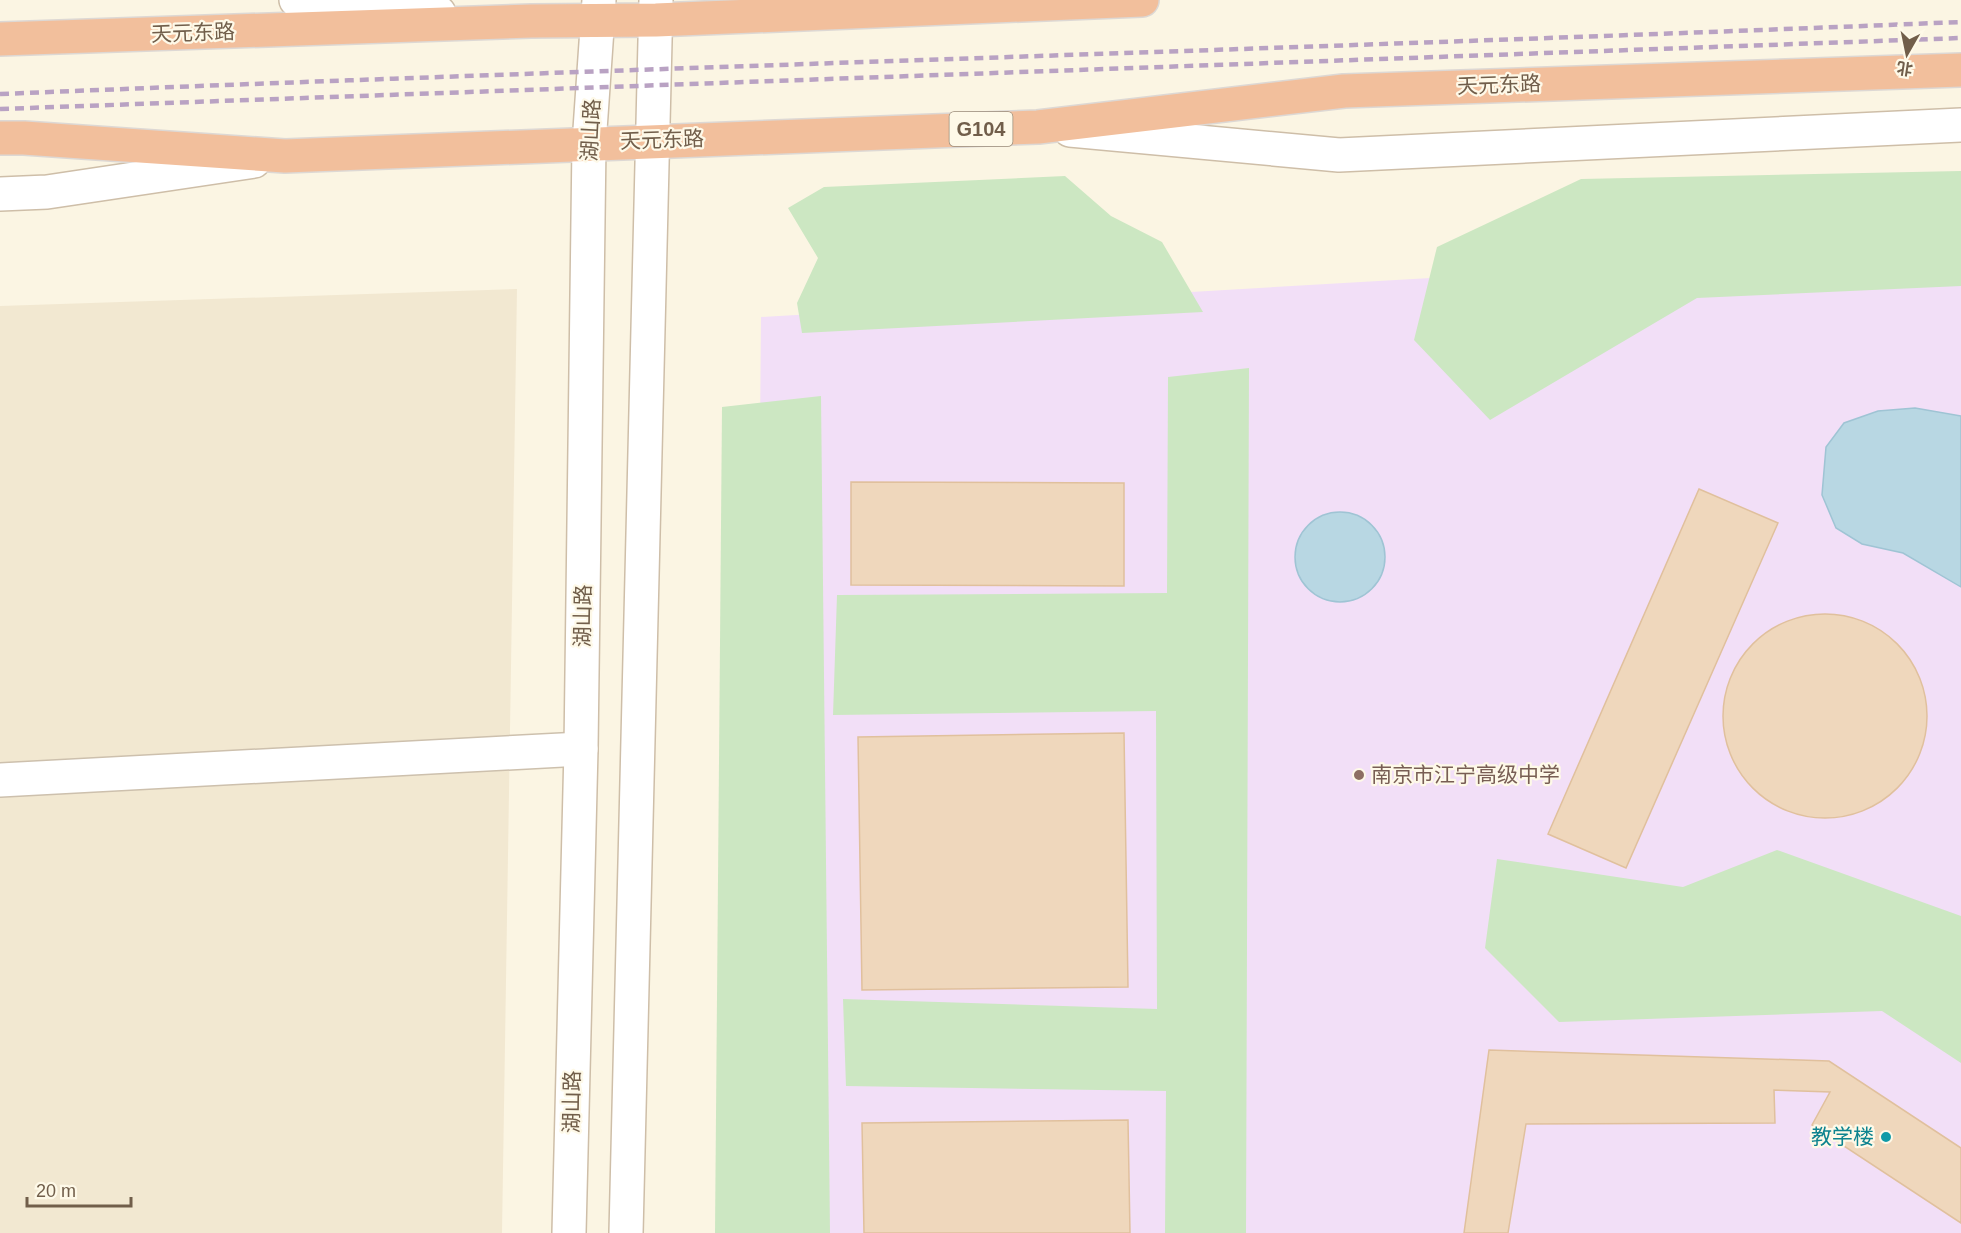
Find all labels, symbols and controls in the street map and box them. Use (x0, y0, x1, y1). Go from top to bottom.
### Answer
street label: 天元东路 (151, 20, 235, 45)
north arrow (1877, 24, 1937, 84)
text: 北 (1895, 59, 1914, 78)
street label: 天元东路 (1457, 72, 1541, 97)
street label: 湖山路 (577, 98, 604, 162)
road number: G104 (950, 112, 1012, 146)
street label: 天元东路 (620, 127, 704, 152)
street label: 湖山路 (570, 584, 595, 648)
place label: 南京市江宁高级中学 (1371, 763, 1560, 786)
marker: 南京市江宁高级中学 (1352, 768, 1366, 782)
street label: 湖山路 (559, 1070, 584, 1134)
place label: 教学楼 (1811, 1125, 1874, 1148)
marker: 教学楼 (1879, 1130, 1893, 1144)
scale bar (27, 1170, 130, 1208)
text: 20 m (36, 1181, 76, 1201)

